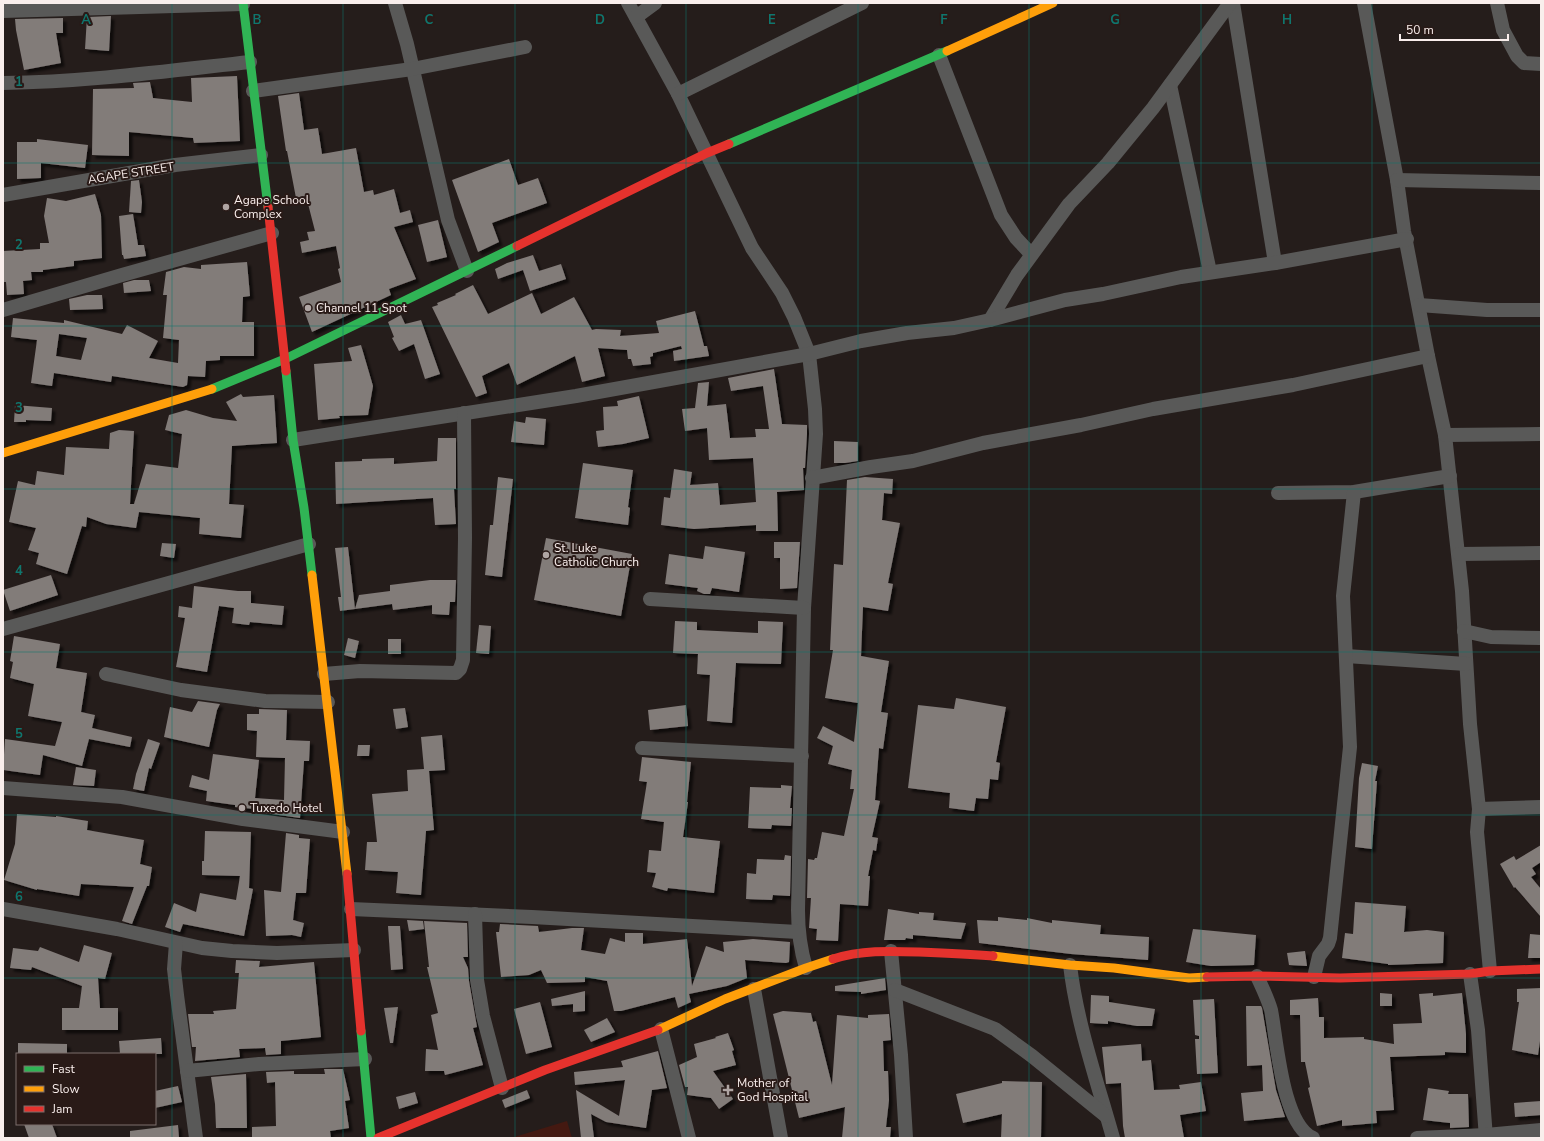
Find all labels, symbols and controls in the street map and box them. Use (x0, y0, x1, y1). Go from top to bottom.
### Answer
text: A (81, 11, 91, 29)
text: B (253, 11, 262, 29)
text: C (425, 11, 434, 29)
text: D (595, 11, 605, 29)
text: E (768, 11, 776, 29)
text: F (940, 11, 948, 29)
text: G (1110, 11, 1120, 29)
text: H (1282, 11, 1292, 29)
scale bar (1400, 16, 1508, 42)
text: 50 m (1406, 22, 1434, 38)
text: 1 (15, 73, 23, 91)
street label: AGAPE STREET (87, 158, 176, 188)
place label: Agape School Complex (234, 192, 310, 222)
marker: Agape School Complex (221, 202, 231, 212)
text: 2 (15, 236, 23, 254)
place label: Channel 11 Spot (316, 300, 407, 316)
marker: Channel 11 Spot (303, 303, 313, 313)
text: 3 (15, 399, 23, 417)
place label: St. Luke Catholic Church (554, 540, 639, 570)
marker: St. Luke Catholic Church (541, 550, 551, 560)
text: 4 (15, 562, 23, 580)
text: 5 (15, 725, 23, 743)
place label: Tuxedo Hotel (250, 800, 323, 816)
marker: Tuxedo Hotel (237, 803, 247, 813)
text: 6 (15, 888, 23, 906)
legend (16, 1053, 156, 1125)
text: Fast (52, 1061, 75, 1077)
place label: Mother of God Hospital (737, 1075, 808, 1105)
text: Slow (52, 1081, 80, 1097)
marker: Mother of God Hospital (722, 1084, 734, 1096)
text: Jam (51, 1101, 73, 1117)

